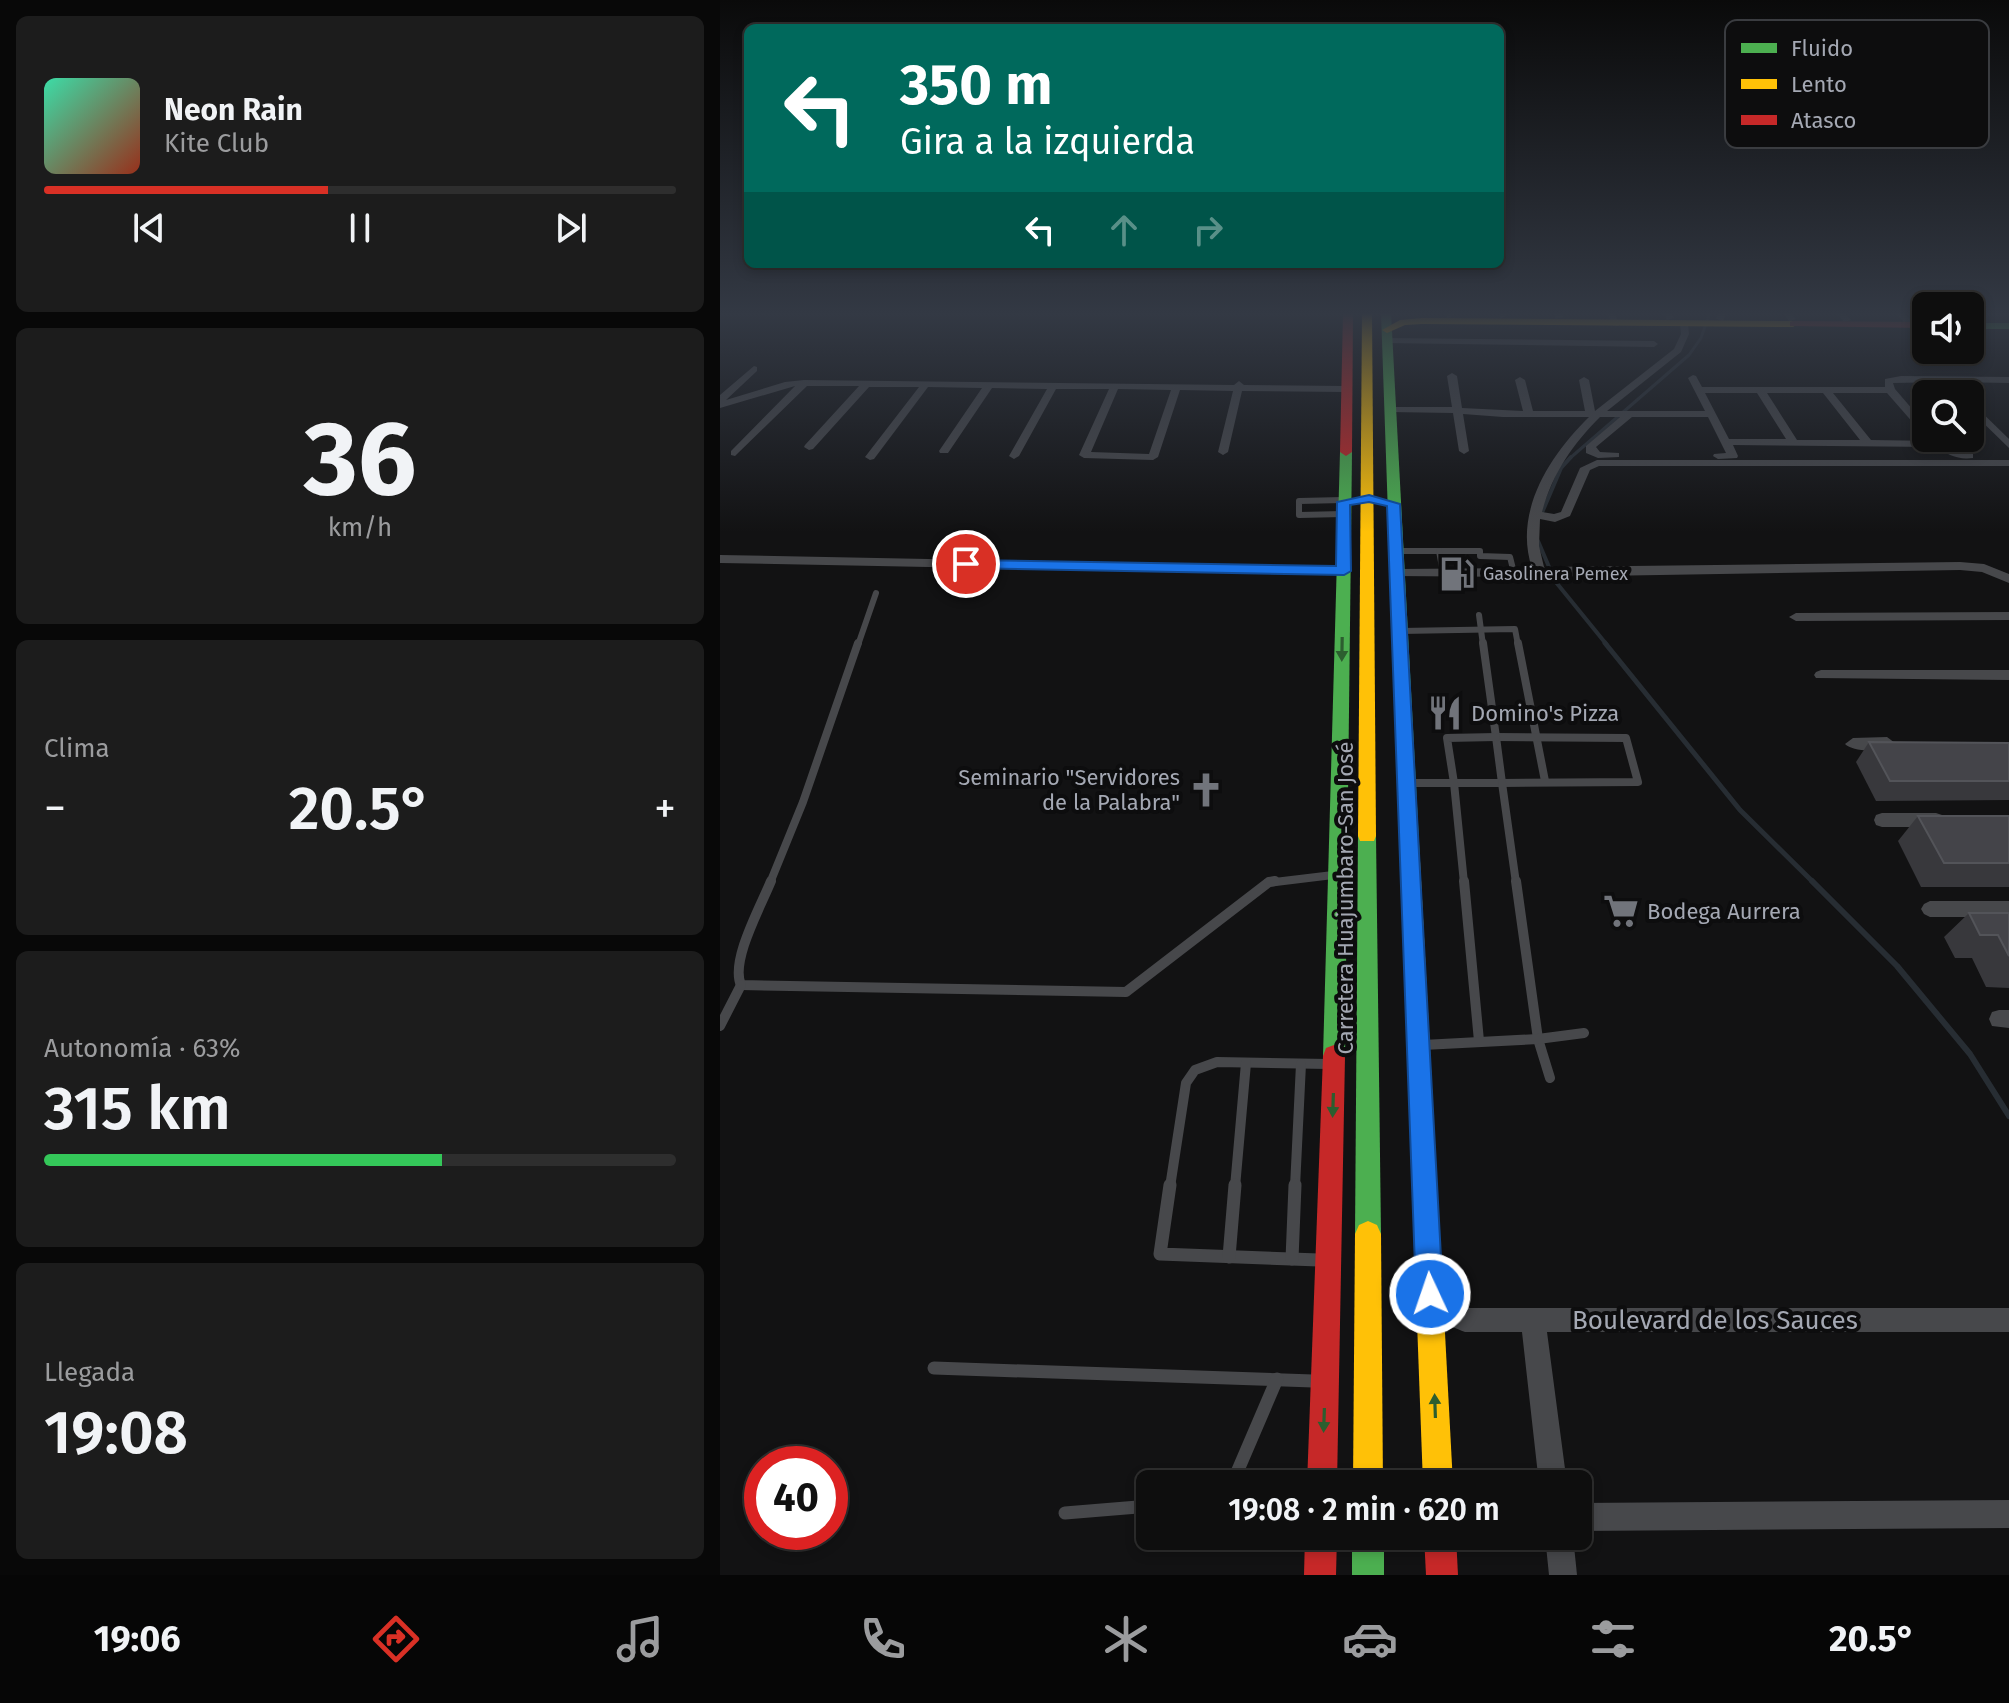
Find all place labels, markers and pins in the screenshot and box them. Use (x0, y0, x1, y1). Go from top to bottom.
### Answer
pin (932, 530, 1000, 598)
fuel station icon: Gasolinera Pemex (1438, 555, 1476, 593)
place label: Gasolinera Pemex (1483, 563, 1628, 585)
restaurant icon: Domino's Pizza (1426, 694, 1464, 732)
place label: Domino's Pizza (1471, 700, 1619, 727)
place label: Seminario "Servidores de la Palabra" (958, 764, 1180, 816)
church icon: Seminario "Servidores de la Palabra" (1187, 771, 1225, 809)
supermarket icon: Bodega Aurrera (1602, 892, 1640, 930)
place label: Bodega Aurrera (1647, 898, 1801, 925)

